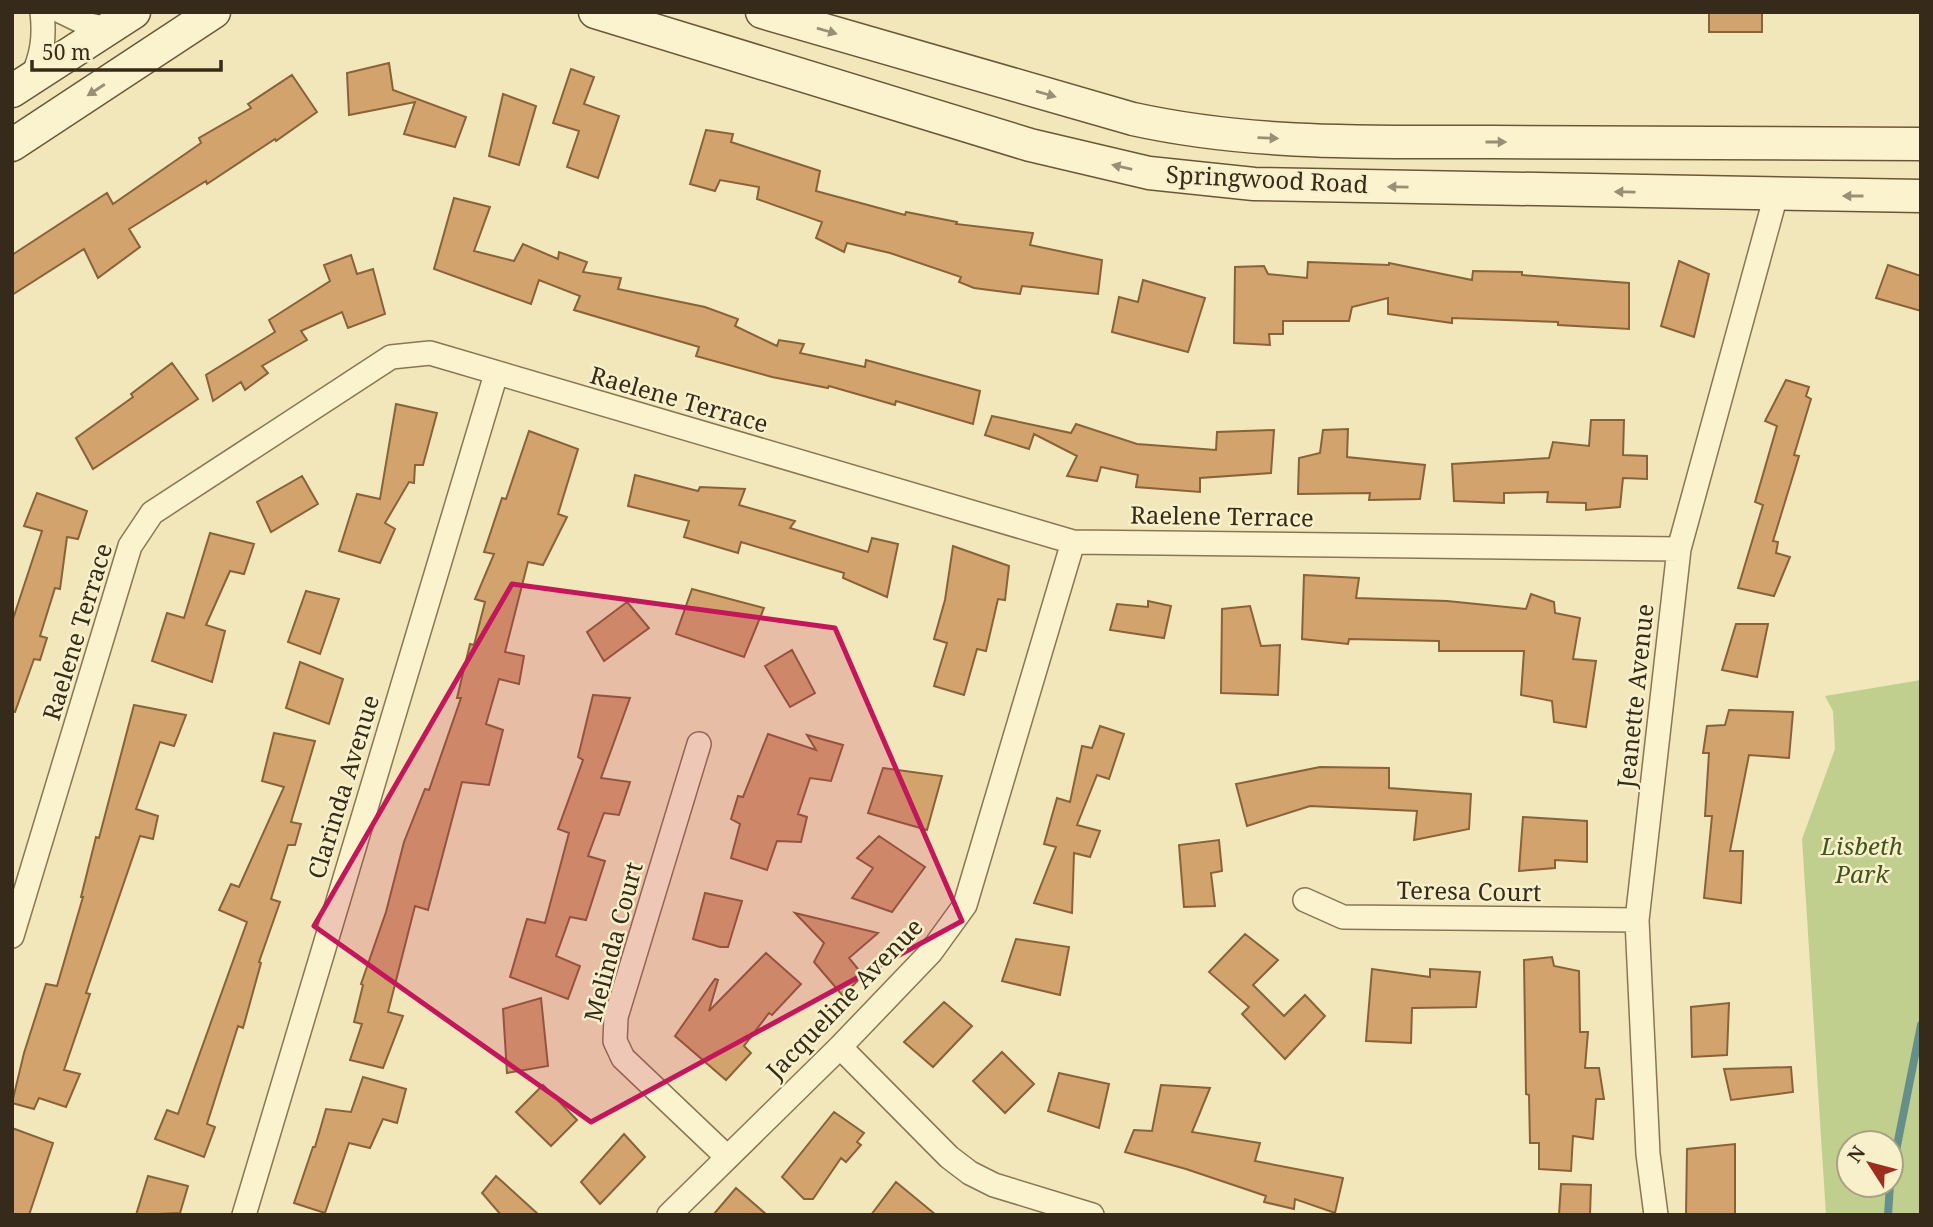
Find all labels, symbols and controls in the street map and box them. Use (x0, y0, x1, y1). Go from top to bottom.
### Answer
one-way arrow (816, 26, 838, 37)
scale bar (32, 28, 220, 72)
text: 50 m (42, 38, 91, 66)
one-way arrow (86, 84, 105, 97)
one-way arrow (1035, 89, 1057, 100)
one-way arrow (1258, 132, 1280, 144)
one-way arrow (1485, 137, 1507, 148)
street label: Springwood Road (1165, 157, 1369, 200)
one-way arrow (1111, 161, 1133, 172)
one-way arrow (1386, 182, 1408, 193)
one-way arrow (1614, 186, 1636, 198)
one-way arrow (1841, 190, 1863, 202)
street label: Raelene Terrace (587, 357, 772, 440)
street label: Raelene Terrace (1130, 497, 1314, 534)
street label: Raelene Terrace (34, 539, 119, 724)
street label: Jeanette Avenue (1608, 602, 1661, 791)
street label: Clarinda Avenue (299, 691, 386, 882)
park label: Lisbeth Park (1820, 829, 1903, 890)
street label: Melinda Court (575, 858, 650, 1025)
street label: Teresa Court (1396, 873, 1542, 908)
street label: Jacqueline Avenue (758, 910, 929, 1086)
north arrow (1835, 1129, 1905, 1199)
text: N (1841, 1140, 1871, 1168)

